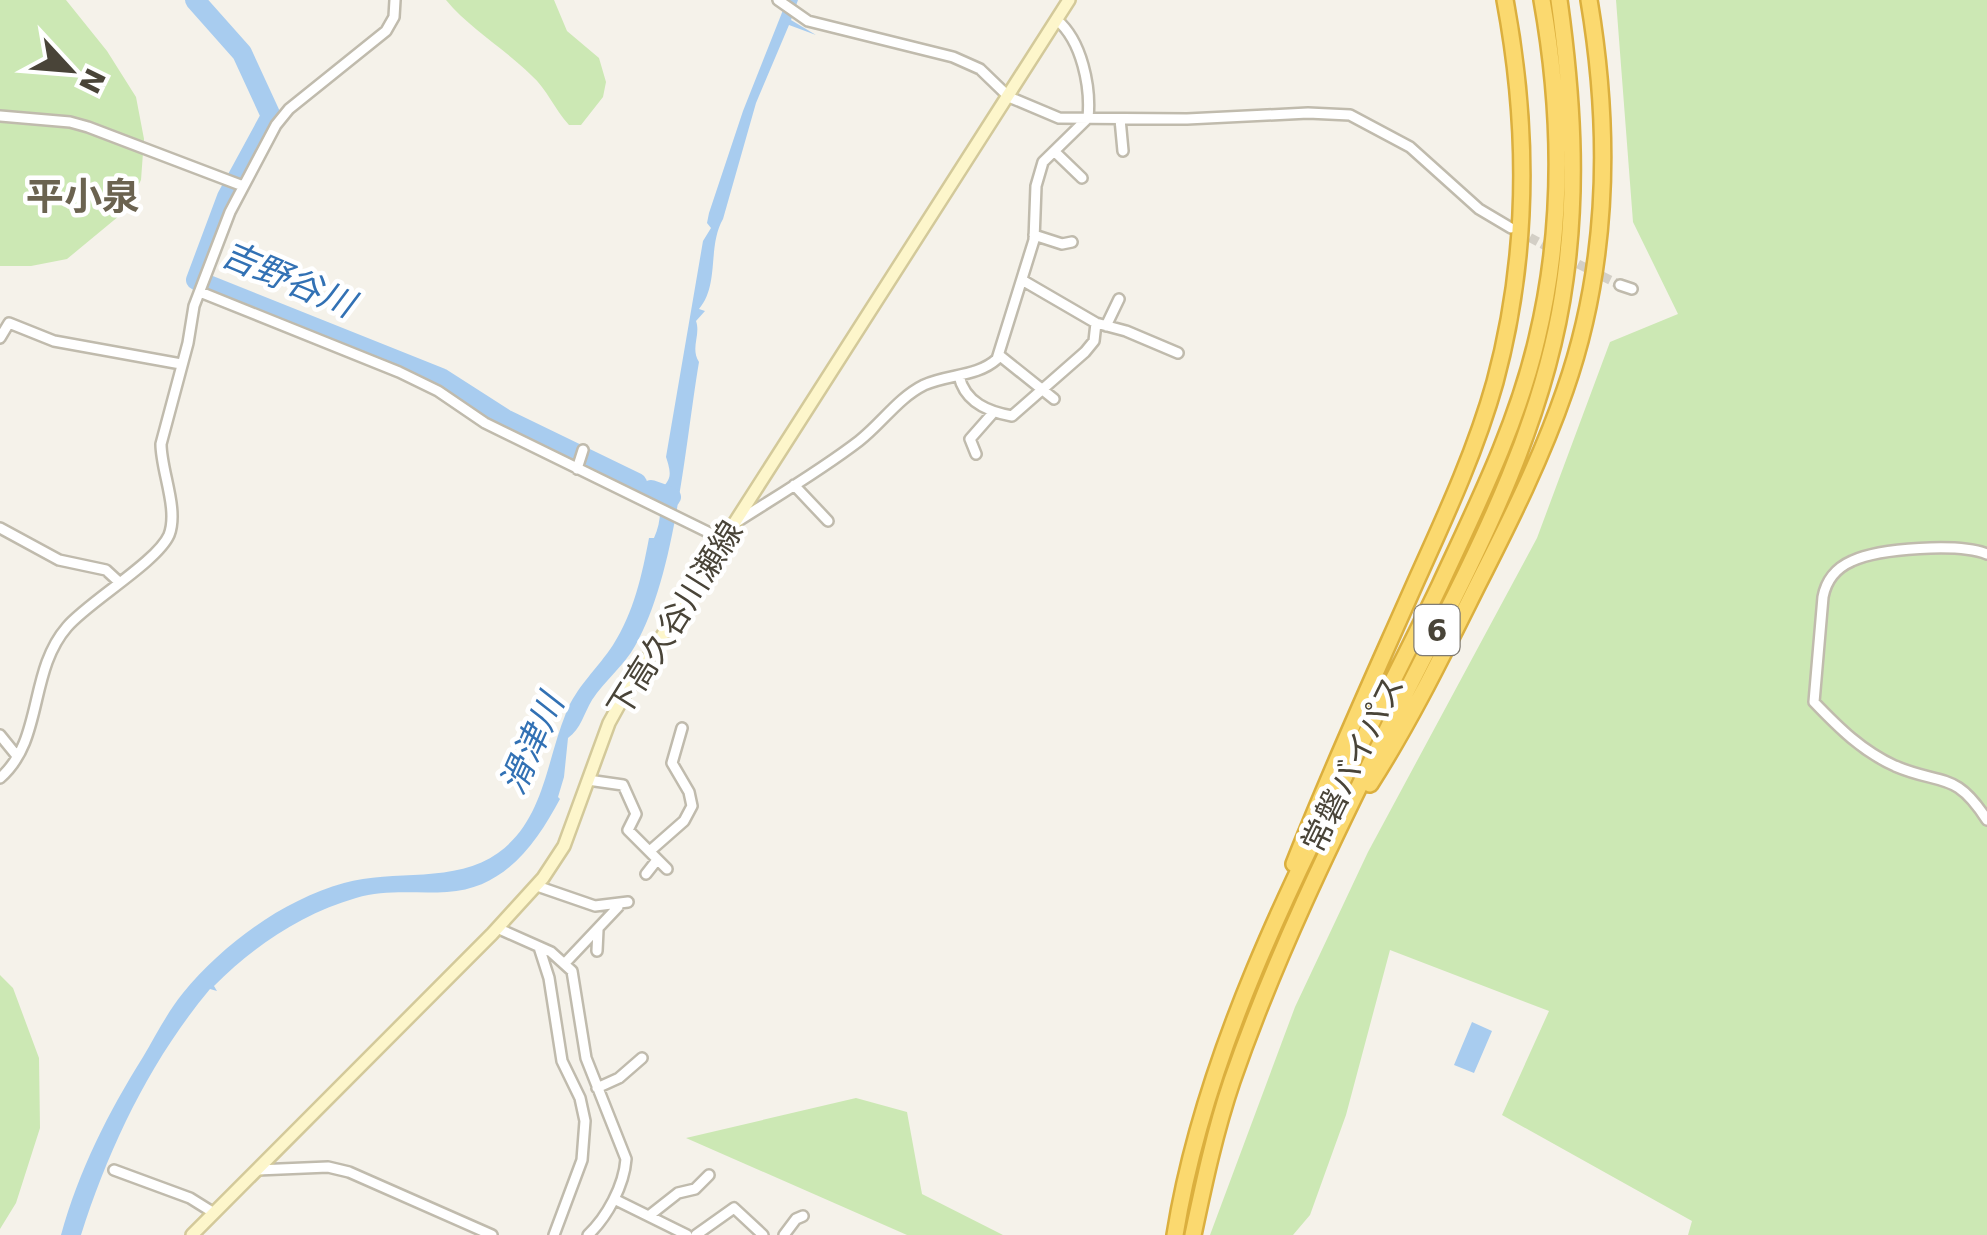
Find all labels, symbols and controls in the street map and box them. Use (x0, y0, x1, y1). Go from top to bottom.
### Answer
north arrow (20, 20, 120, 120)
text: N (72, 63, 112, 99)
district label: 平小泉 (26, 175, 140, 219)
water label: 吉野谷川 (216, 233, 364, 326)
street label: 下高久谷川瀬線 (600, 514, 750, 724)
road number: 6 (1414, 605, 1460, 655)
street label: 常磐バイパス (1294, 670, 1412, 858)
water label: 滑津川 (492, 684, 573, 800)

